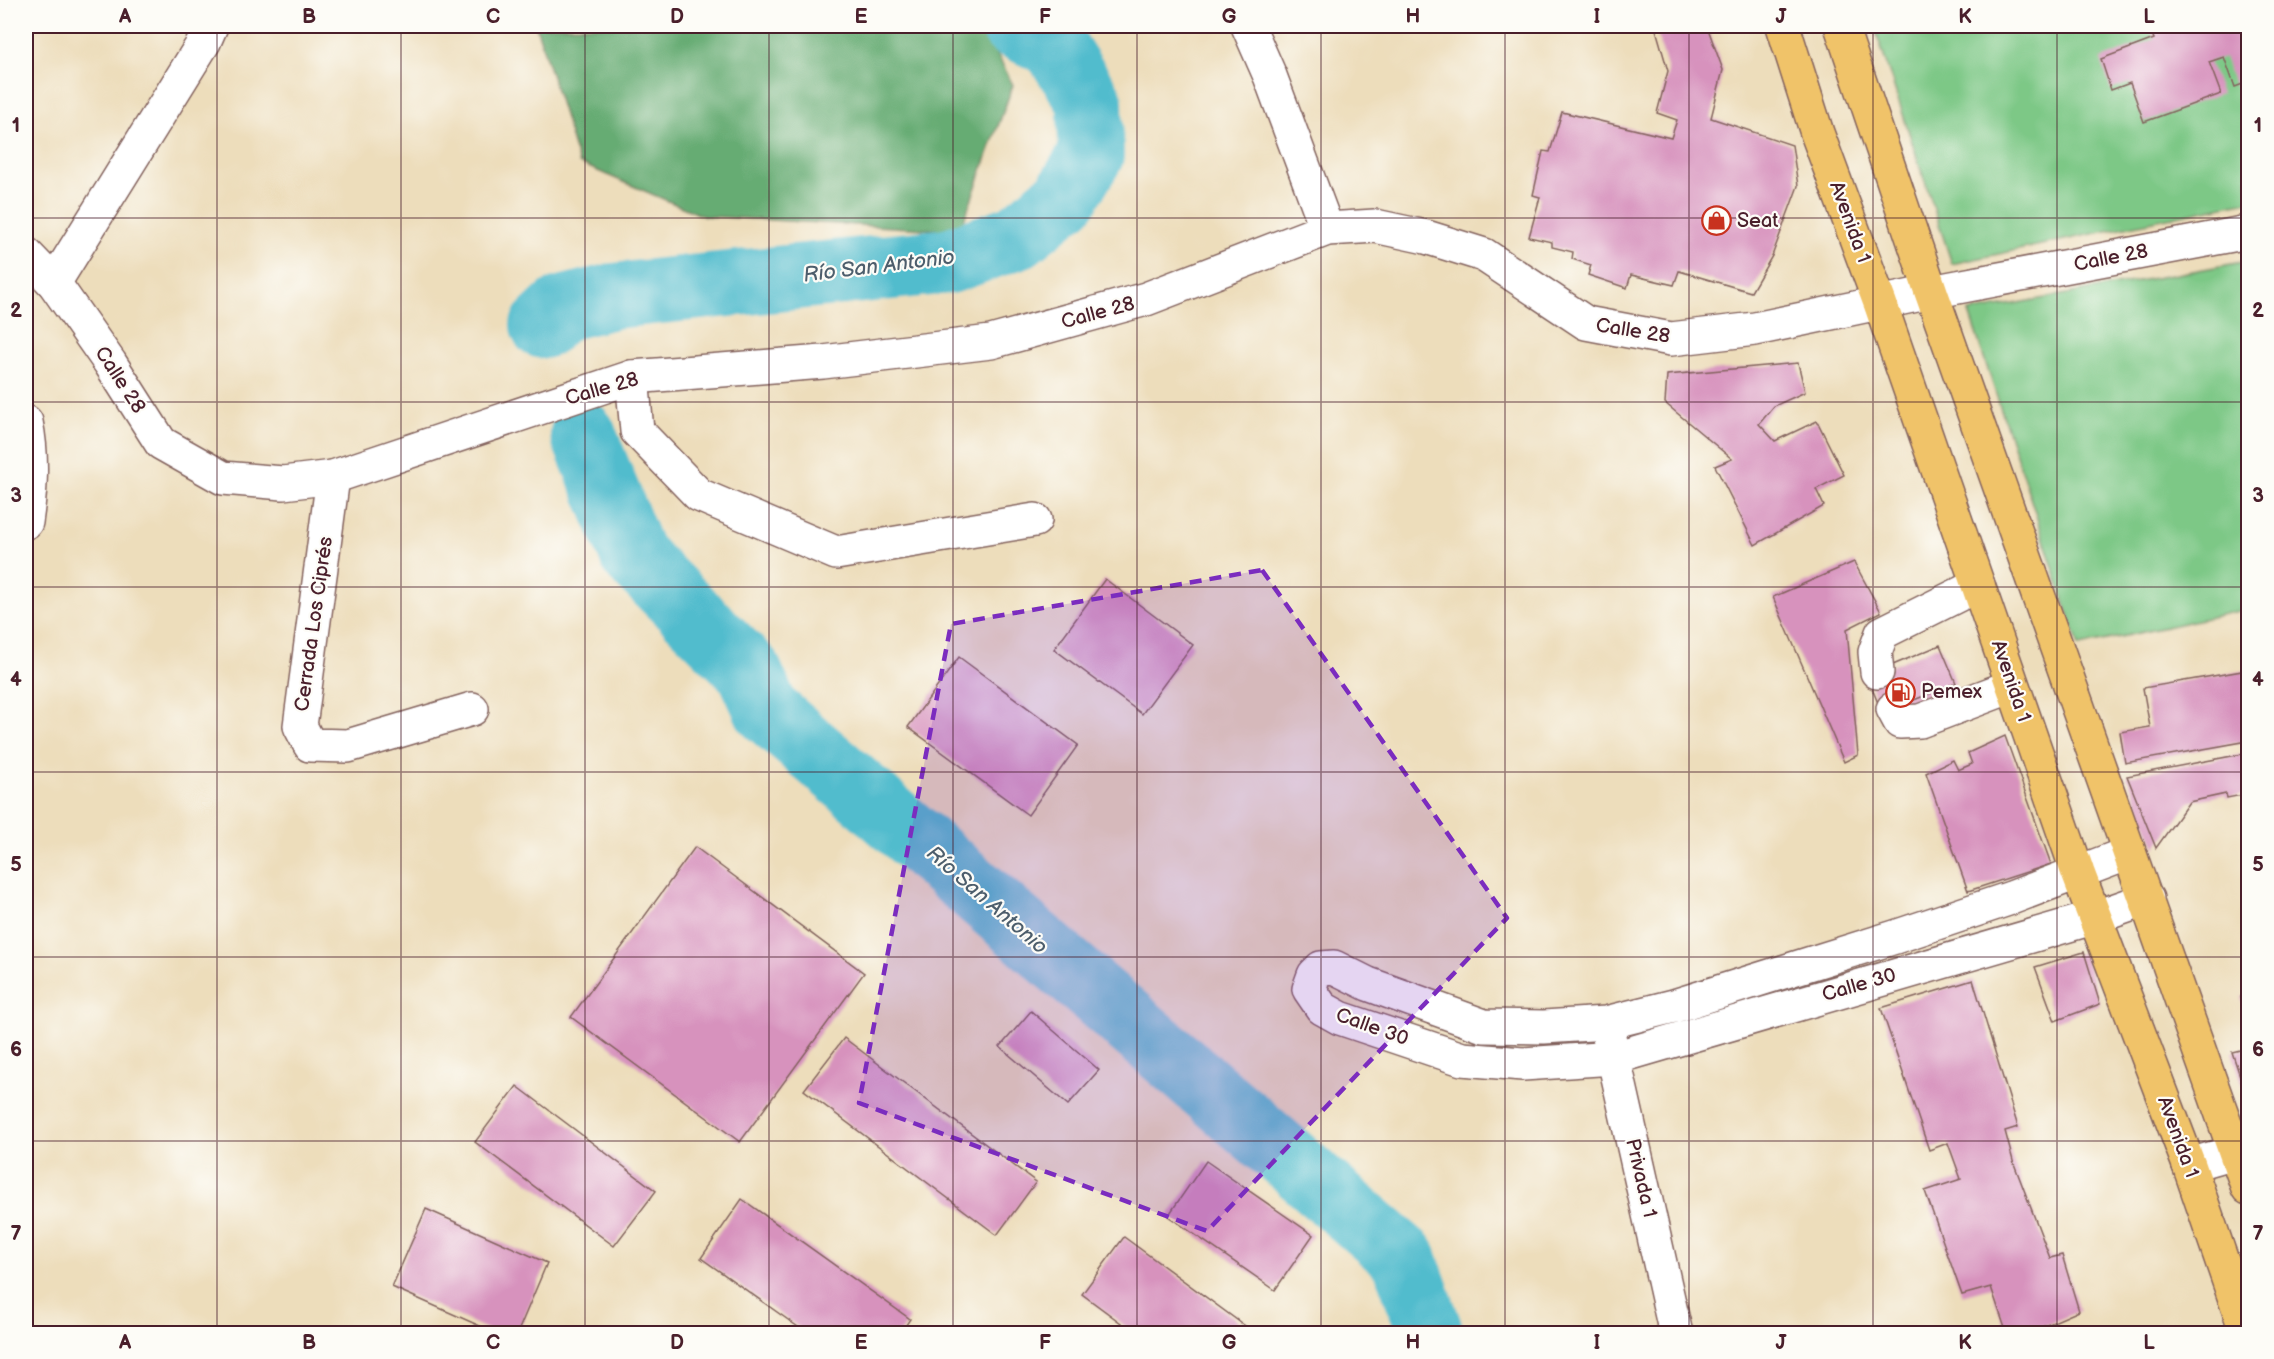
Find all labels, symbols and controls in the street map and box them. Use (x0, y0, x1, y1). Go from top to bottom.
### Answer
text: A (118, 5, 132, 29)
text: B (302, 5, 316, 29)
text: C (486, 5, 500, 29)
text: D (670, 5, 684, 29)
text: E (855, 5, 868, 29)
text: F (1039, 5, 1051, 29)
text: G (1222, 5, 1237, 29)
text: H (1406, 5, 1420, 29)
text: I (1594, 5, 1600, 29)
text: J (1776, 5, 1788, 29)
text: K (1958, 5, 1972, 29)
text: L (2143, 5, 2155, 29)
text: 1 (12, 114, 20, 138)
text: 1 (2254, 114, 2262, 138)
street label: Avenida 1 (1824, 178, 1876, 266)
shop icon: Seat (1700, 205, 1732, 237)
place label: Seat (1737, 209, 1778, 233)
street label: Calle 28 (2072, 239, 2150, 277)
water label: Río San Antonio (802, 244, 956, 288)
street label: Calle 28 (1059, 292, 1137, 334)
text: 2 (10, 299, 22, 323)
text: 2 (2252, 299, 2264, 323)
street label: Calle 28 (1594, 313, 1672, 349)
street label: Calle 28 (89, 342, 151, 418)
street label: Calle 28 (563, 367, 641, 411)
text: 3 (10, 484, 22, 508)
text: 3 (2252, 484, 2264, 508)
street label: Cerrada Los Ciprés (290, 535, 338, 713)
street label: Avenida 1 (1986, 637, 2036, 725)
text: 4 (10, 668, 22, 692)
text: 4 (2252, 668, 2264, 692)
fuel station icon: Pemex (1884, 676, 1916, 708)
place label: Pemex (1921, 680, 1983, 704)
water label: Río San Antonio (921, 841, 1053, 959)
text: 5 (10, 853, 22, 877)
text: 5 (2252, 853, 2264, 877)
street label: Calle 30 (1819, 963, 1899, 1007)
street label: Calle 30 (1332, 1003, 1412, 1051)
text: 6 (10, 1038, 22, 1062)
text: 6 (2252, 1038, 2264, 1062)
street label: Avenida 1 (2152, 1093, 2204, 1181)
street label: Privada 1 (1620, 1136, 1662, 1220)
text: 7 (10, 1222, 22, 1246)
text: 7 (2252, 1222, 2264, 1246)
text: A (118, 1331, 132, 1355)
text: B (302, 1331, 316, 1355)
text: C (486, 1331, 500, 1355)
text: D (670, 1331, 684, 1355)
text: E (855, 1331, 868, 1355)
text: F (1039, 1331, 1051, 1355)
text: G (1222, 1331, 1237, 1355)
text: H (1406, 1331, 1420, 1355)
text: I (1594, 1331, 1600, 1355)
text: J (1776, 1331, 1788, 1355)
text: K (1958, 1331, 1972, 1355)
text: L (2143, 1331, 2155, 1355)

